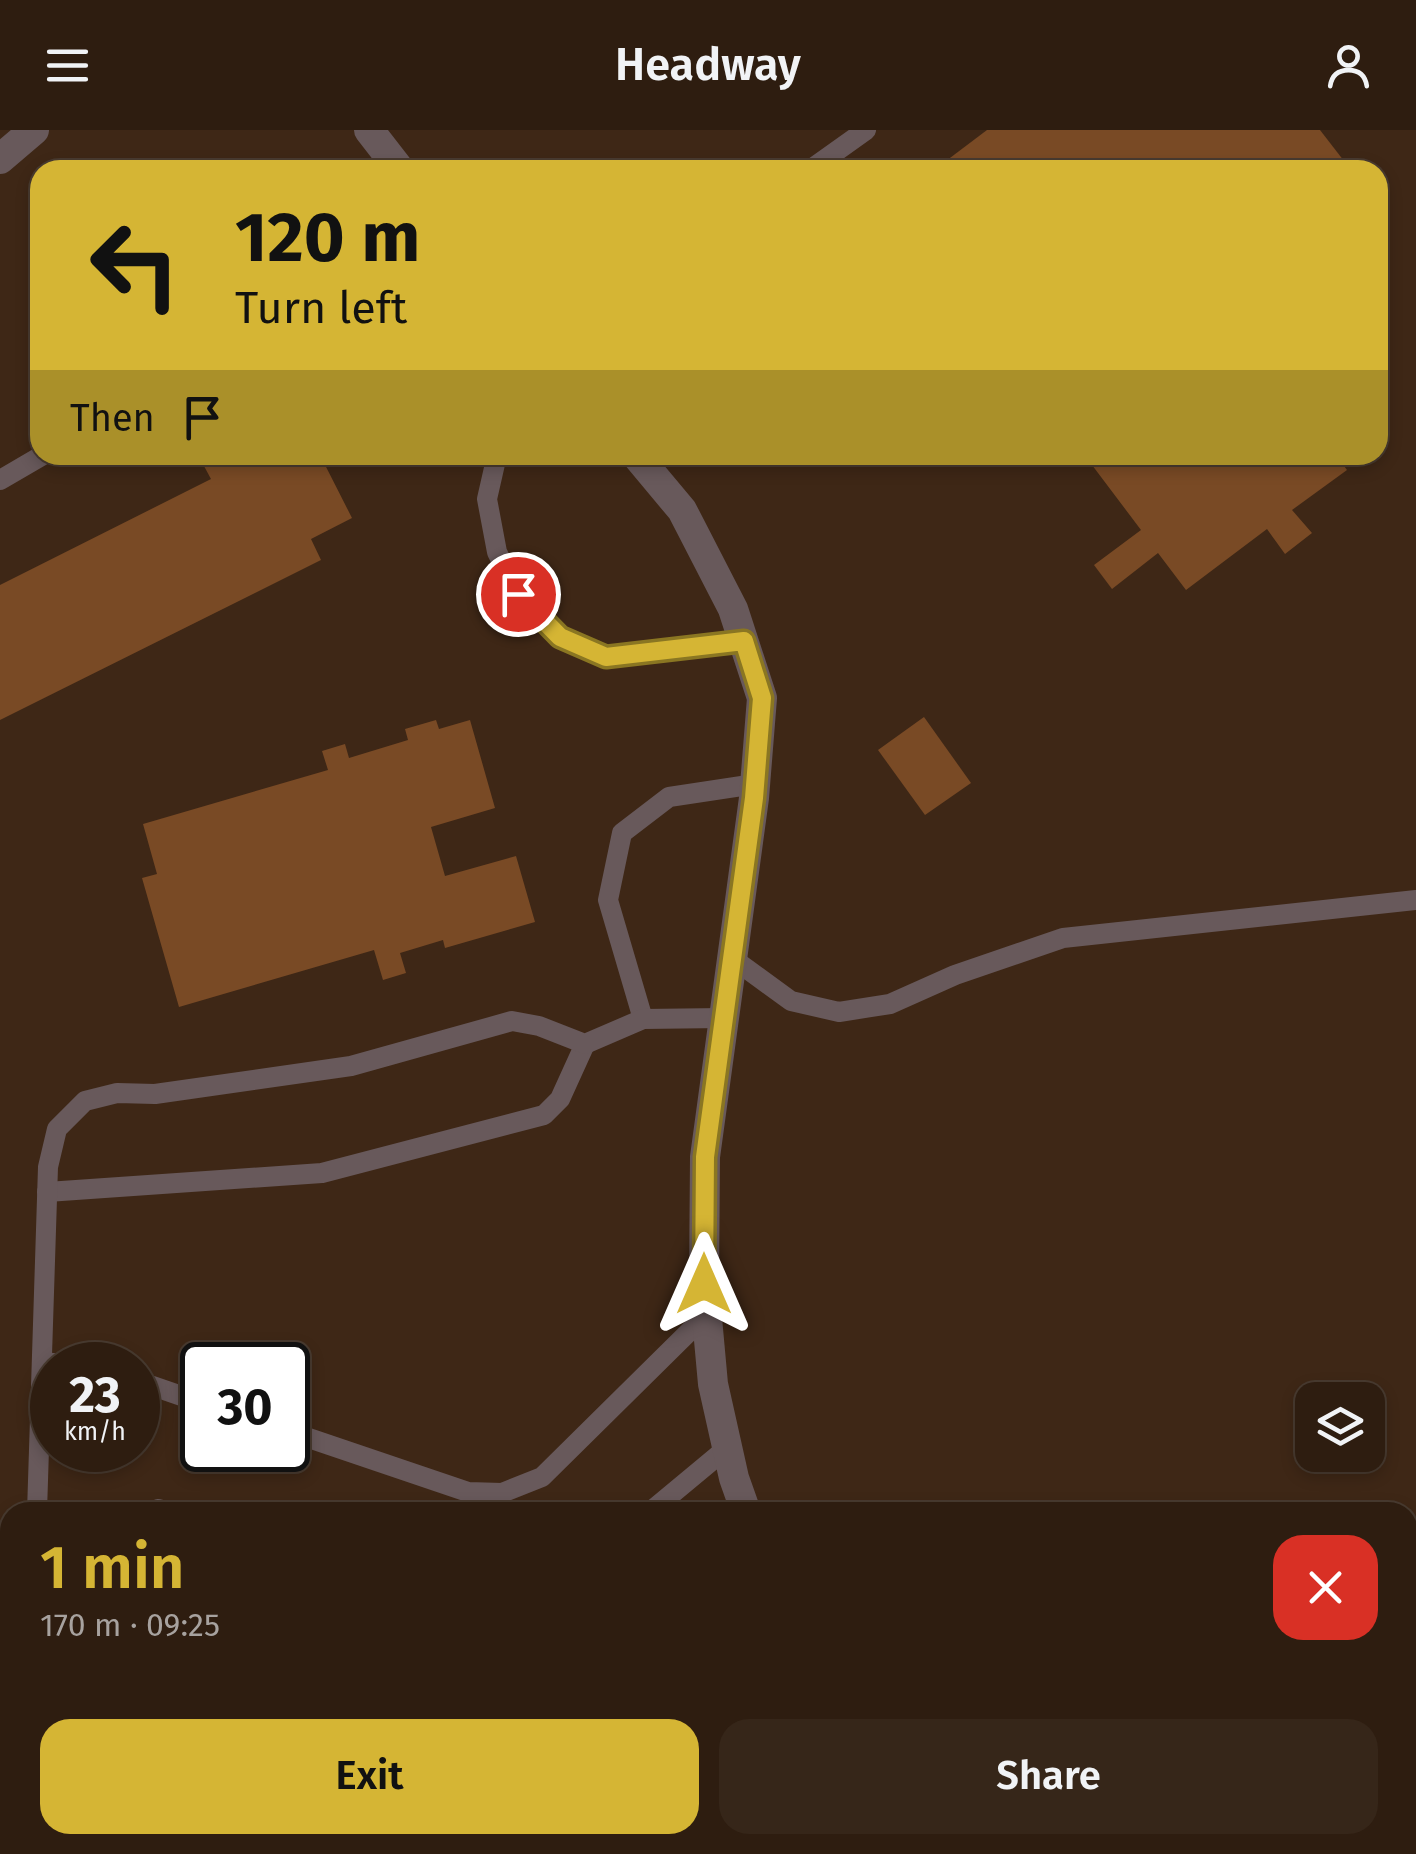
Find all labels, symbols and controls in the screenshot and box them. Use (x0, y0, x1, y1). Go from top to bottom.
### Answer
icon: menu (40, 38, 95, 93)
text: Headway (615, 38, 801, 92)
icon: person (1321, 38, 1376, 93)
text: 120 m (235, 196, 420, 280)
icon: left (70, 200, 200, 330)
text: Turn left (235, 281, 407, 335)
icon: arrive (175, 390, 230, 445)
text: Then (70, 395, 155, 441)
pin (476, 552, 561, 637)
icon: arrive (491, 567, 546, 622)
position arrow (652, 1232, 756, 1336)
speed limit sign: 30 (180, 1342, 310, 1472)
text: 23 (69, 1365, 121, 1425)
map controls (1295, 1382, 1385, 1472)
button: layers (1295, 1382, 1385, 1472)
text: km/h (64, 1417, 126, 1447)
text: 1 min (40, 1532, 185, 1604)
button: close (1273, 1535, 1378, 1640)
text: 170 m · 09:25 (40, 1606, 220, 1644)
button: Exit (40, 1719, 699, 1834)
button: Share (719, 1719, 1378, 1834)

